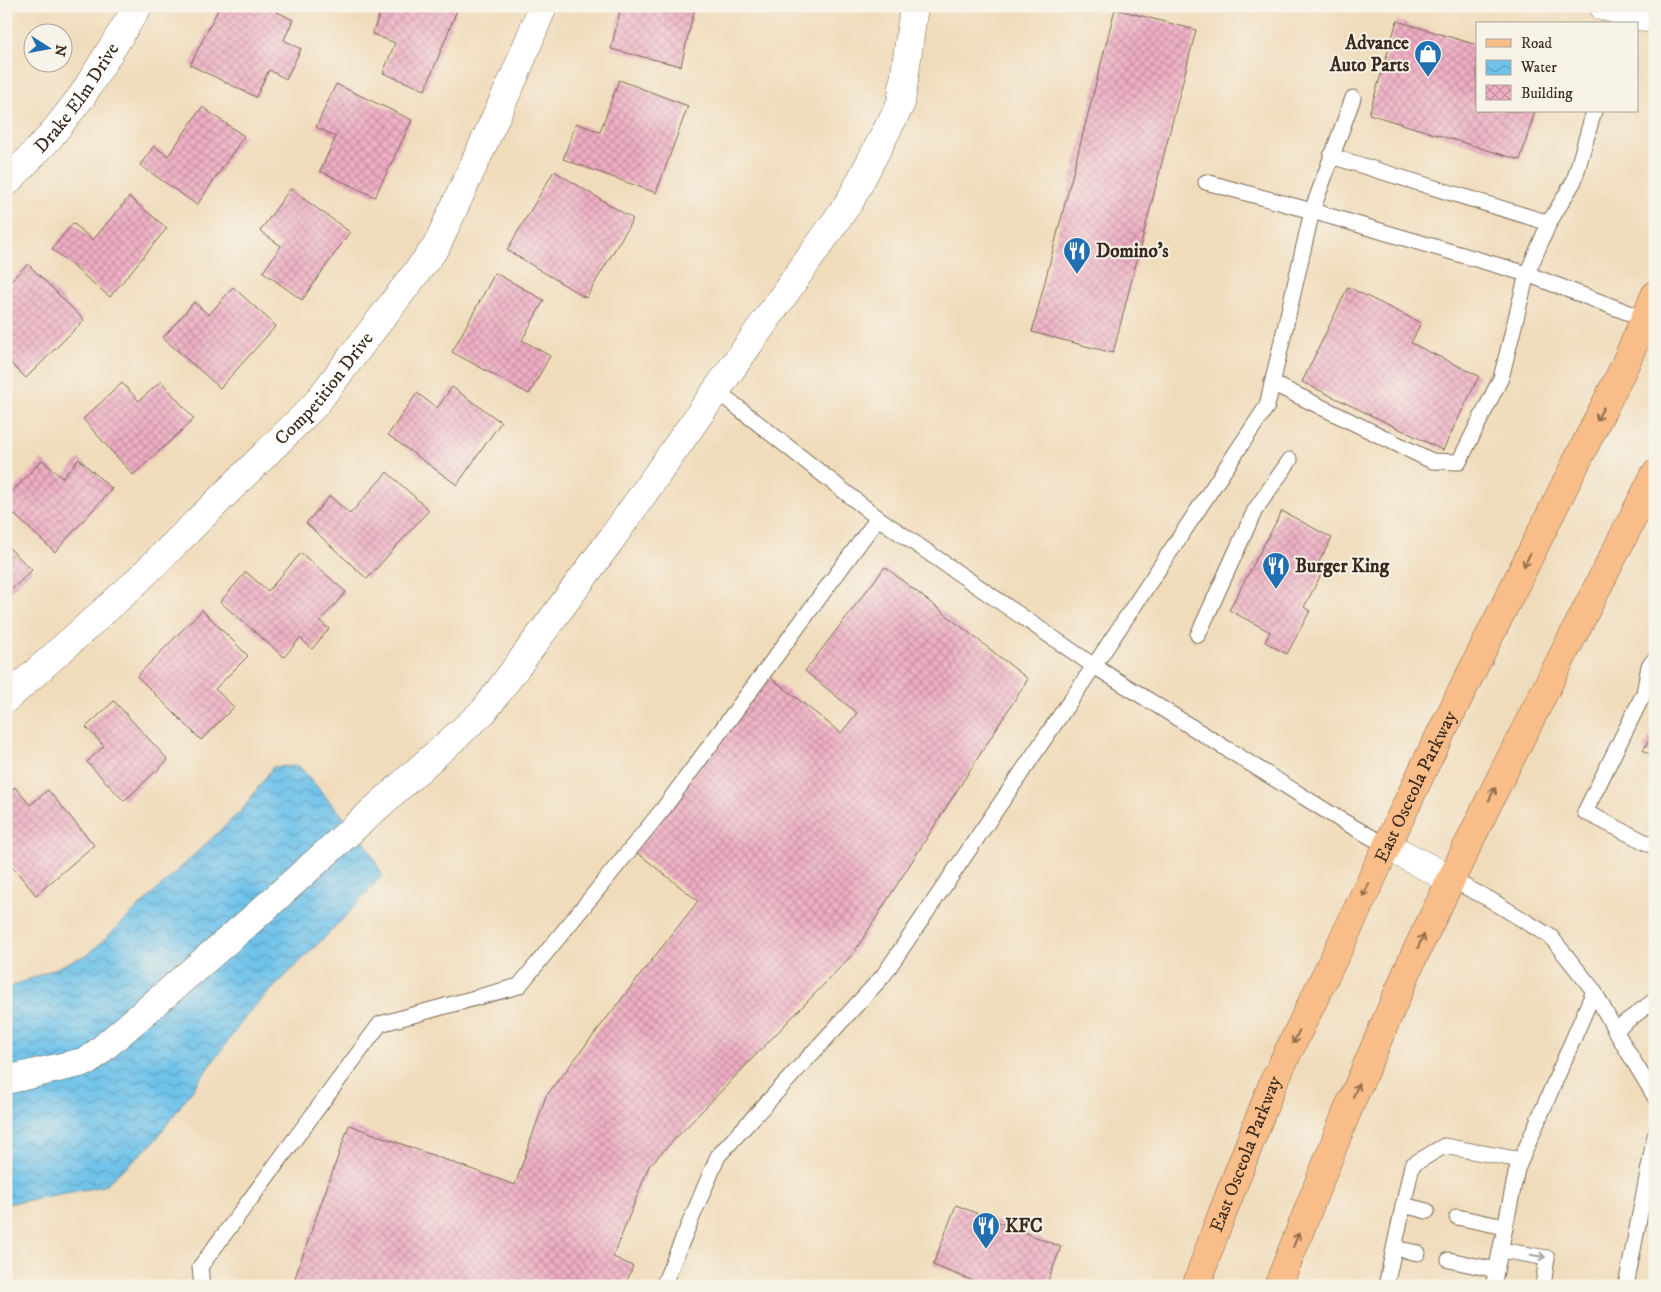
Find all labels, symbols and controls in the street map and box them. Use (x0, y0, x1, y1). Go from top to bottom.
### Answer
north arrow (22, 22, 72, 72)
legend (1476, 22, 1638, 112)
place label: Advance Auto Parts (1329, 32, 1410, 77)
text: Road (1521, 34, 1553, 53)
street label: Drake Elm Drive (29, 38, 124, 158)
shop icon: Advance Auto Parts (1413, 39, 1443, 78)
text: N (50, 43, 70, 58)
text: Water (1520, 58, 1557, 77)
text: Building (1521, 84, 1573, 103)
restaurant icon: Domino's (1062, 236, 1092, 275)
place label: Domino's (1096, 240, 1169, 263)
street label: Competition Drive (270, 327, 378, 450)
one-way arrow (1595, 406, 1604, 421)
restaurant icon: Burger King (1261, 551, 1291, 590)
one-way arrow (1522, 552, 1532, 567)
place label: Burger King (1295, 555, 1390, 578)
street label: East Osceola Parkway (1369, 706, 1462, 866)
one-way arrow (1487, 787, 1497, 802)
one-way arrow (1361, 882, 1371, 897)
one-way arrow (1417, 934, 1426, 949)
one-way arrow (1291, 1029, 1300, 1044)
street label: East Osceola Parkway (1205, 1071, 1287, 1235)
one-way arrow (1352, 1083, 1362, 1098)
restaurant icon: KFC (971, 1211, 1001, 1250)
place label: KFC (1005, 1215, 1043, 1238)
one-way arrow (1292, 1233, 1301, 1248)
one-way arrow (1530, 1252, 1546, 1262)

